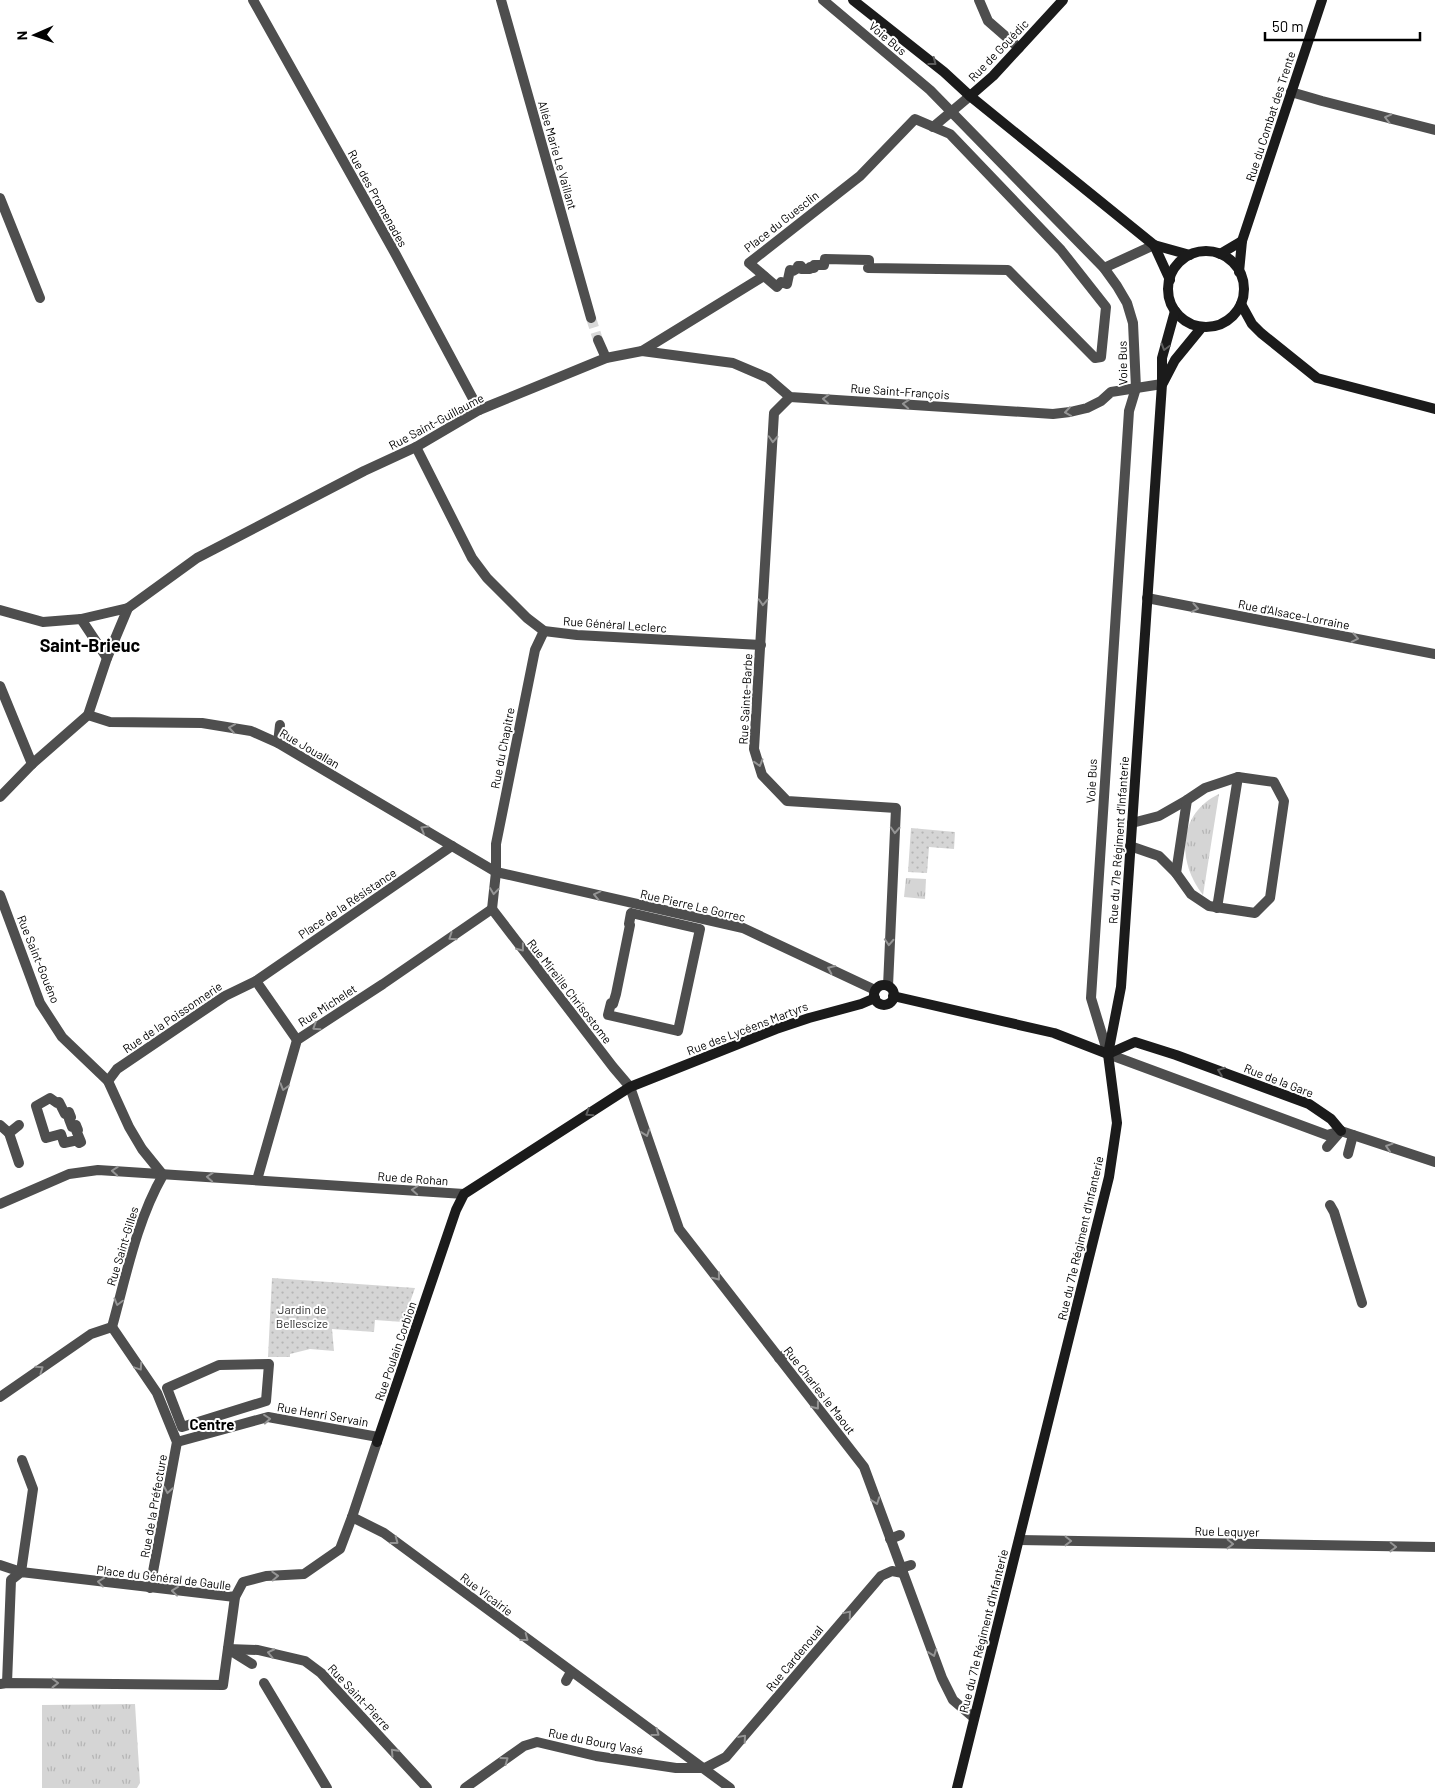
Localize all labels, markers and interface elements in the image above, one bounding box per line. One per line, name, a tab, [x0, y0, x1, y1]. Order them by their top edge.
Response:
north arrow	[10, 10, 60, 60]
scale bar	[1265, 10, 1420, 42]
street label: Rue de Gouédic	[965, 16, 1031, 84]
text: 50 m	[1272, 17, 1304, 35]
street label: Voie Bus	[866, 18, 910, 58]
text: N	[13, 31, 30, 40]
street label: Rue du Combat des Trente	[1242, 49, 1298, 183]
one-way arrow	[927, 57, 936, 65]
street label: Allée Marie Le Vaillant	[536, 99, 580, 211]
one-way arrow	[1383, 113, 1392, 124]
street label: Rue des Promenades	[345, 147, 411, 249]
street label: Place du Guesclin	[741, 188, 821, 254]
street label: Voie Bus	[1115, 340, 1129, 385]
one-way arrow	[1161, 342, 1171, 351]
street label: Rue Saint-François	[850, 381, 950, 401]
street label: Rue Saint-Guillaume	[386, 390, 486, 452]
one-way arrow	[822, 393, 830, 404]
one-way arrow	[901, 398, 909, 409]
one-way arrow	[1063, 406, 1071, 417]
one-way arrow	[767, 436, 778, 444]
street label: Rue d'Alsace-Lorraine	[1237, 596, 1351, 632]
one-way arrow	[758, 598, 769, 606]
one-way arrow	[1191, 602, 1200, 612]
street label: Rue Général Leclerc	[563, 613, 667, 635]
one-way arrow	[1350, 633, 1359, 643]
district label: Saint-Brieuc	[40, 634, 141, 656]
street label: Rue Sainte-Barbe	[736, 653, 754, 745]
street label: Rue du Chapitre	[487, 706, 517, 790]
one-way arrow	[228, 723, 236, 734]
street label: Rue Jouallan	[278, 725, 342, 771]
street label: Rue du 71e Régiment d'Infanterie	[1105, 756, 1131, 924]
street label: Voie Bus	[1083, 758, 1099, 804]
one-way arrow	[753, 759, 763, 767]
one-way arrow	[421, 826, 430, 836]
one-way arrow	[889, 826, 900, 834]
street label: Place de la Résistance	[295, 865, 399, 941]
street label: Rue Pierre Le Gorrec	[639, 886, 747, 924]
one-way arrow	[489, 887, 500, 895]
one-way arrow	[592, 890, 601, 901]
street label: Rue Saint-Gouéno	[15, 913, 63, 1005]
one-way arrow	[448, 931, 458, 940]
street label: Rue Mireille Chrisostome	[525, 936, 615, 1046]
one-way arrow	[884, 938, 895, 946]
one-way arrow	[516, 942, 524, 951]
one-way arrow	[827, 965, 836, 975]
street label: Rue de la Poissonnerie	[120, 979, 224, 1055]
street label: Rue Michelet	[295, 981, 359, 1029]
street label: Rue des Lycéens Martyrs	[685, 998, 810, 1058]
one-way arrow	[313, 1021, 322, 1030]
street label: Rue de la Gare	[1242, 1060, 1316, 1100]
one-way arrow	[1217, 1067, 1226, 1077]
one-way arrow	[279, 1082, 289, 1090]
one-way arrow	[586, 1107, 595, 1116]
one-way arrow	[640, 1128, 650, 1137]
one-way arrow	[1385, 1143, 1393, 1153]
street label: Rue du 71e Régiment d'Infanterie	[1054, 1155, 1106, 1321]
one-way arrow	[111, 1166, 119, 1177]
street label: Rue de Rohan	[377, 1169, 449, 1187]
one-way arrow	[206, 1172, 214, 1183]
one-way arrow	[411, 1185, 419, 1196]
street label: Rue Saint-Gilles	[103, 1204, 141, 1287]
one-way arrow	[711, 1271, 719, 1280]
one-way arrow	[113, 1298, 124, 1307]
street label: Rue Poulain Corbion	[371, 1300, 419, 1402]
park label: Jardin de Bellescize	[276, 1302, 328, 1330]
street label: Rue Charles le Maout	[781, 1343, 859, 1437]
one-way arrow	[133, 1361, 142, 1371]
one-way arrow	[34, 1366, 44, 1375]
street label: Rue Henri Servain	[276, 1399, 370, 1429]
one-way arrow	[810, 1400, 819, 1410]
one-way arrow	[263, 1414, 271, 1425]
district label: Centre	[190, 1415, 234, 1433]
street label: Rue de la Préfecture	[137, 1453, 169, 1559]
one-way arrow	[164, 1486, 174, 1495]
one-way arrow	[870, 1496, 880, 1505]
street label: Rue Lequyer	[1194, 1523, 1260, 1539]
one-way arrow	[389, 1535, 398, 1543]
one-way arrow	[1064, 1536, 1072, 1546]
one-way arrow	[1227, 1538, 1235, 1549]
one-way arrow	[1389, 1541, 1397, 1552]
street label: Rue du 71e Régiment d'Infanterie	[956, 1548, 1010, 1714]
street label: Place du Général de Gaulle	[96, 1562, 232, 1592]
one-way arrow	[271, 1570, 279, 1581]
street label: Rue Vicairie	[458, 1570, 516, 1618]
one-way arrow	[97, 1577, 105, 1588]
one-way arrow	[171, 1586, 179, 1597]
one-way arrow	[842, 1611, 851, 1620]
street label: Rue Cardenoual	[762, 1622, 826, 1694]
one-way arrow	[519, 1632, 528, 1640]
one-way arrow	[267, 1648, 276, 1659]
one-way arrow	[927, 1648, 937, 1657]
street label: Rue Saint-Pierre	[326, 1661, 394, 1733]
one-way arrow	[52, 1678, 60, 1688]
street label: Rue du Bourg Vasé	[547, 1725, 645, 1757]
one-way arrow	[650, 1727, 660, 1736]
one-way arrow	[737, 1735, 746, 1744]
one-way arrow	[391, 1749, 400, 1758]
one-way arrow	[499, 1757, 509, 1766]

